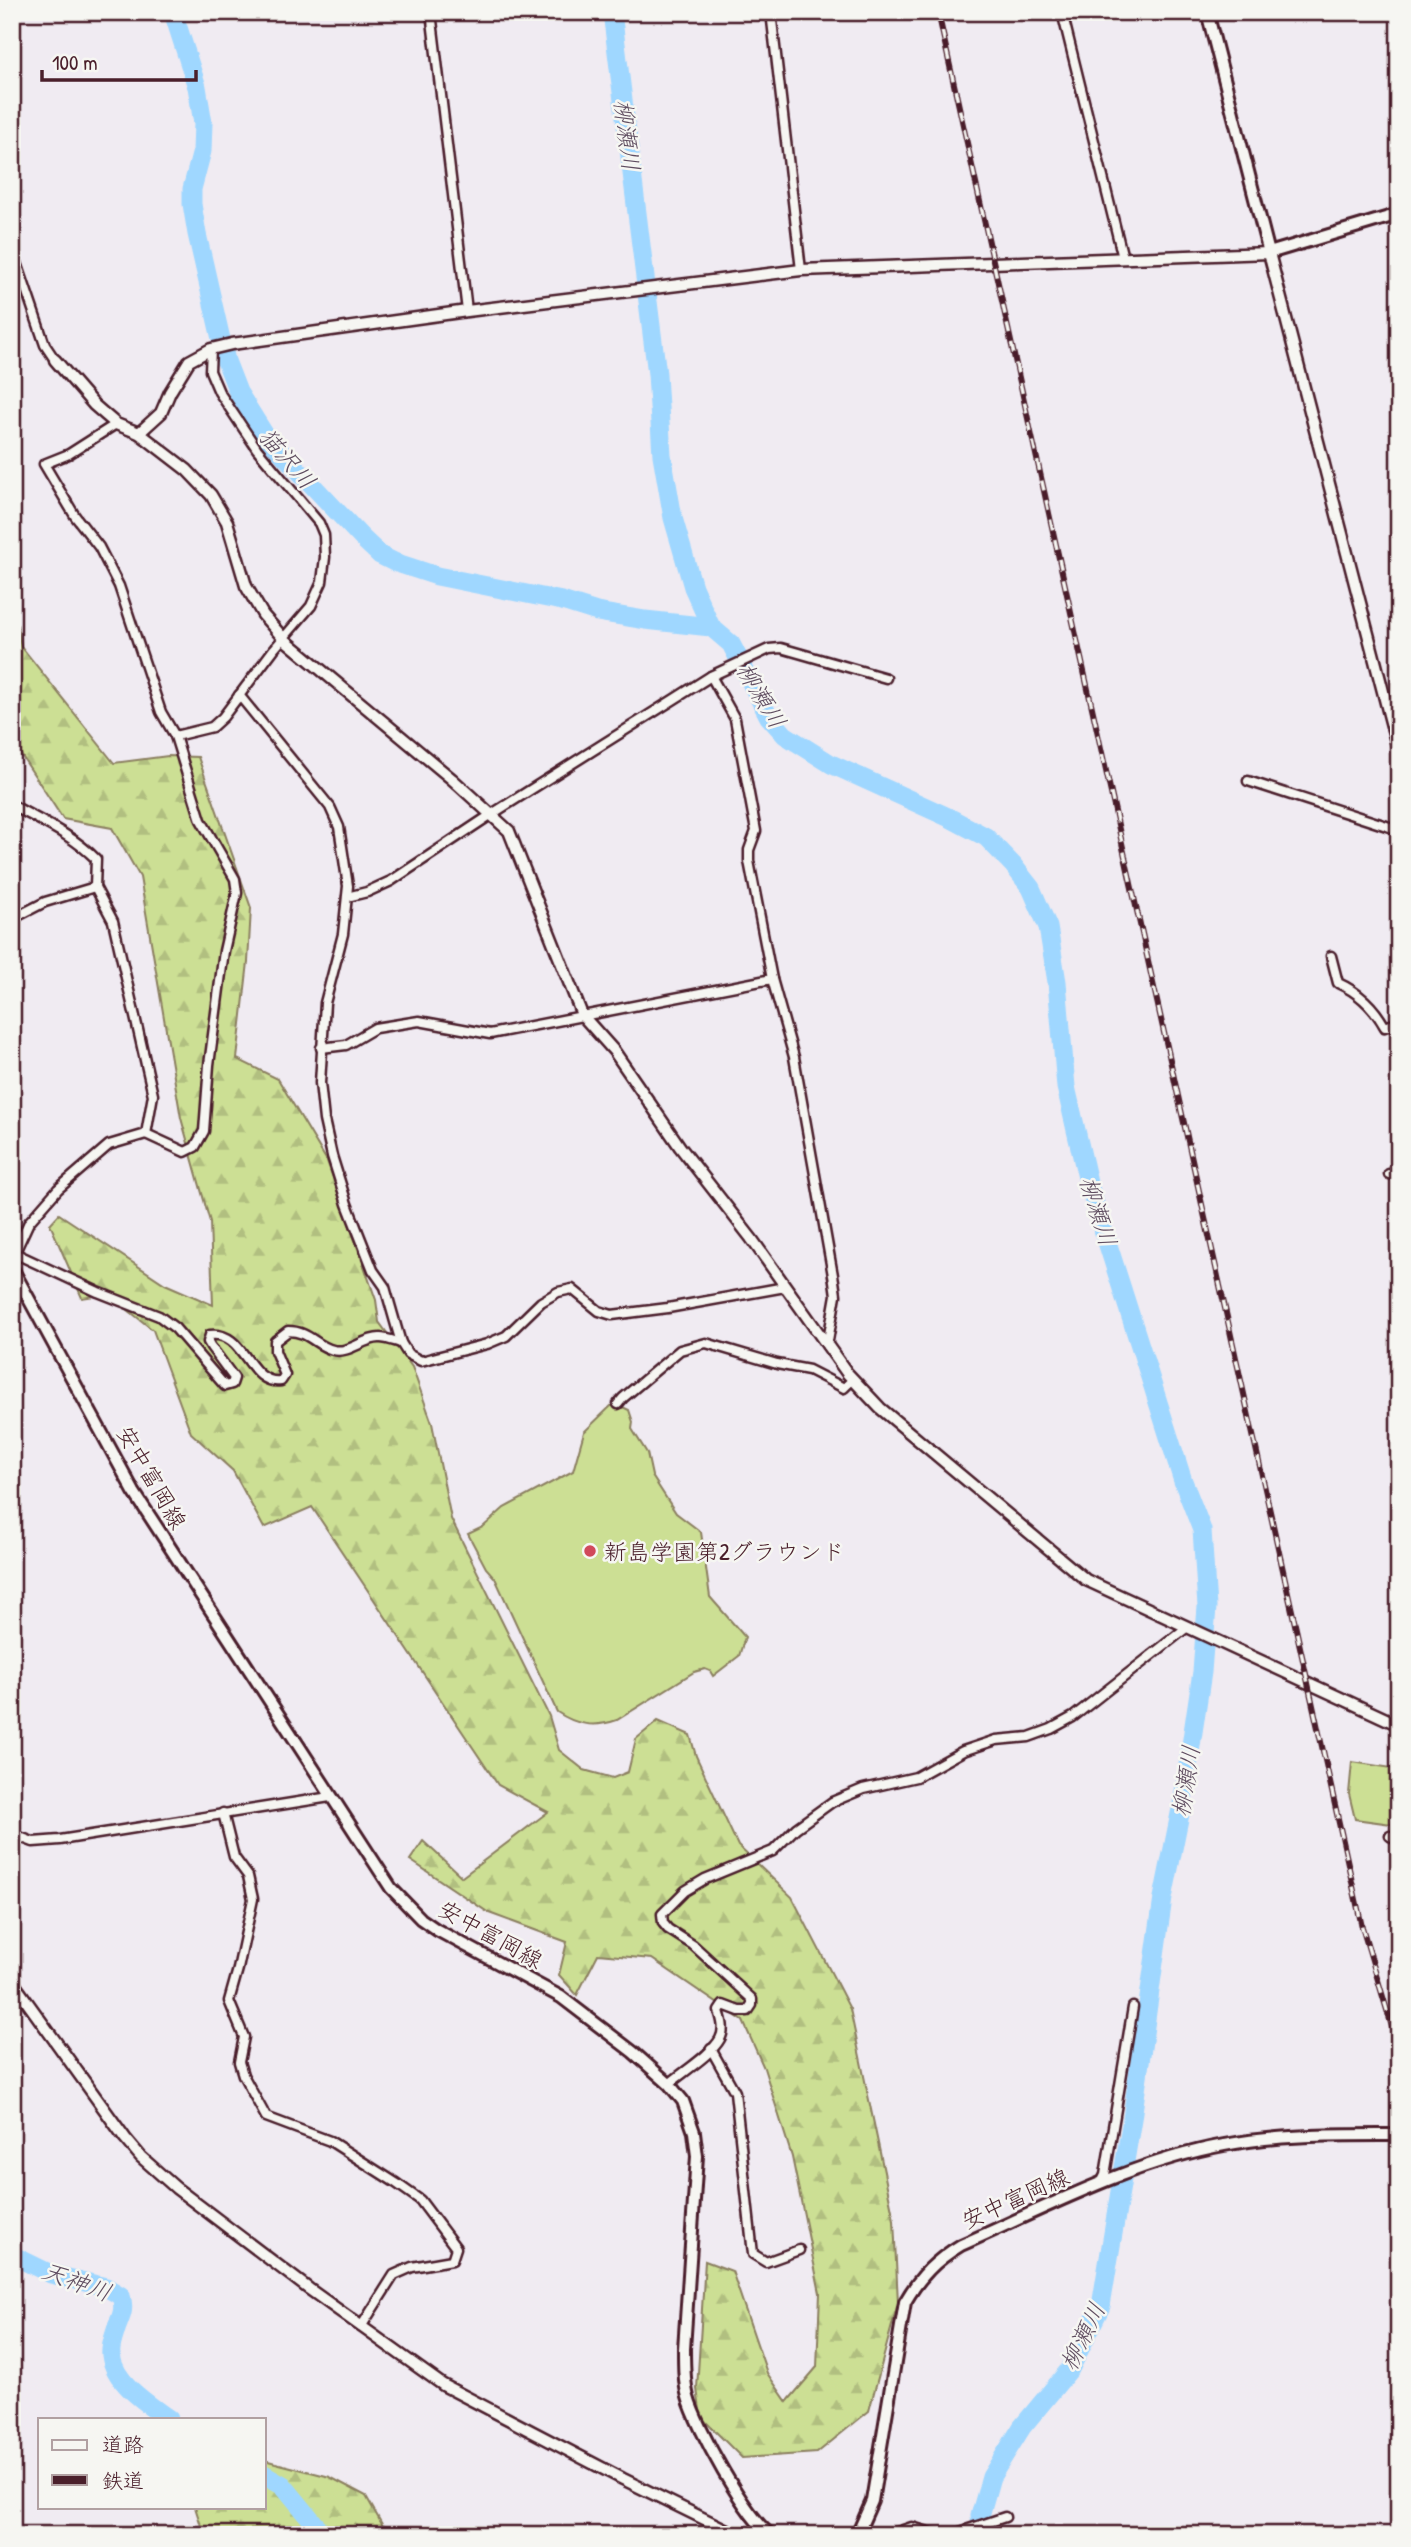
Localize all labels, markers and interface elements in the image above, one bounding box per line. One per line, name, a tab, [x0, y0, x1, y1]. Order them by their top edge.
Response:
scale bar	[42, 38, 196, 82]
text: 100 m	[52, 48, 98, 77]
water label: 柳瀬川	[608, 97, 648, 173]
water label: 猫沢川	[252, 420, 324, 496]
water label: 柳瀬川	[730, 656, 794, 734]
water label: 柳瀬川	[1073, 1172, 1125, 1250]
street label: 安中富岡線	[110, 1419, 194, 1535]
place label: 新島学園第2グラウンド	[604, 1536, 845, 1567]
marker: 新島学園第2グラウンド	[582, 1543, 598, 1559]
water label: 柳瀬川	[1164, 1743, 1206, 1819]
street label: 安中富岡線	[433, 1893, 549, 1975]
street label: 安中富岡線	[956, 2160, 1074, 2236]
water label: 天神川	[38, 2254, 116, 2308]
water label: 柳瀬川	[1052, 2297, 1112, 2375]
legend	[38, 2418, 266, 2508]
text: 道路	[102, 2430, 144, 2459]
text: 鉄道	[102, 2466, 144, 2495]

